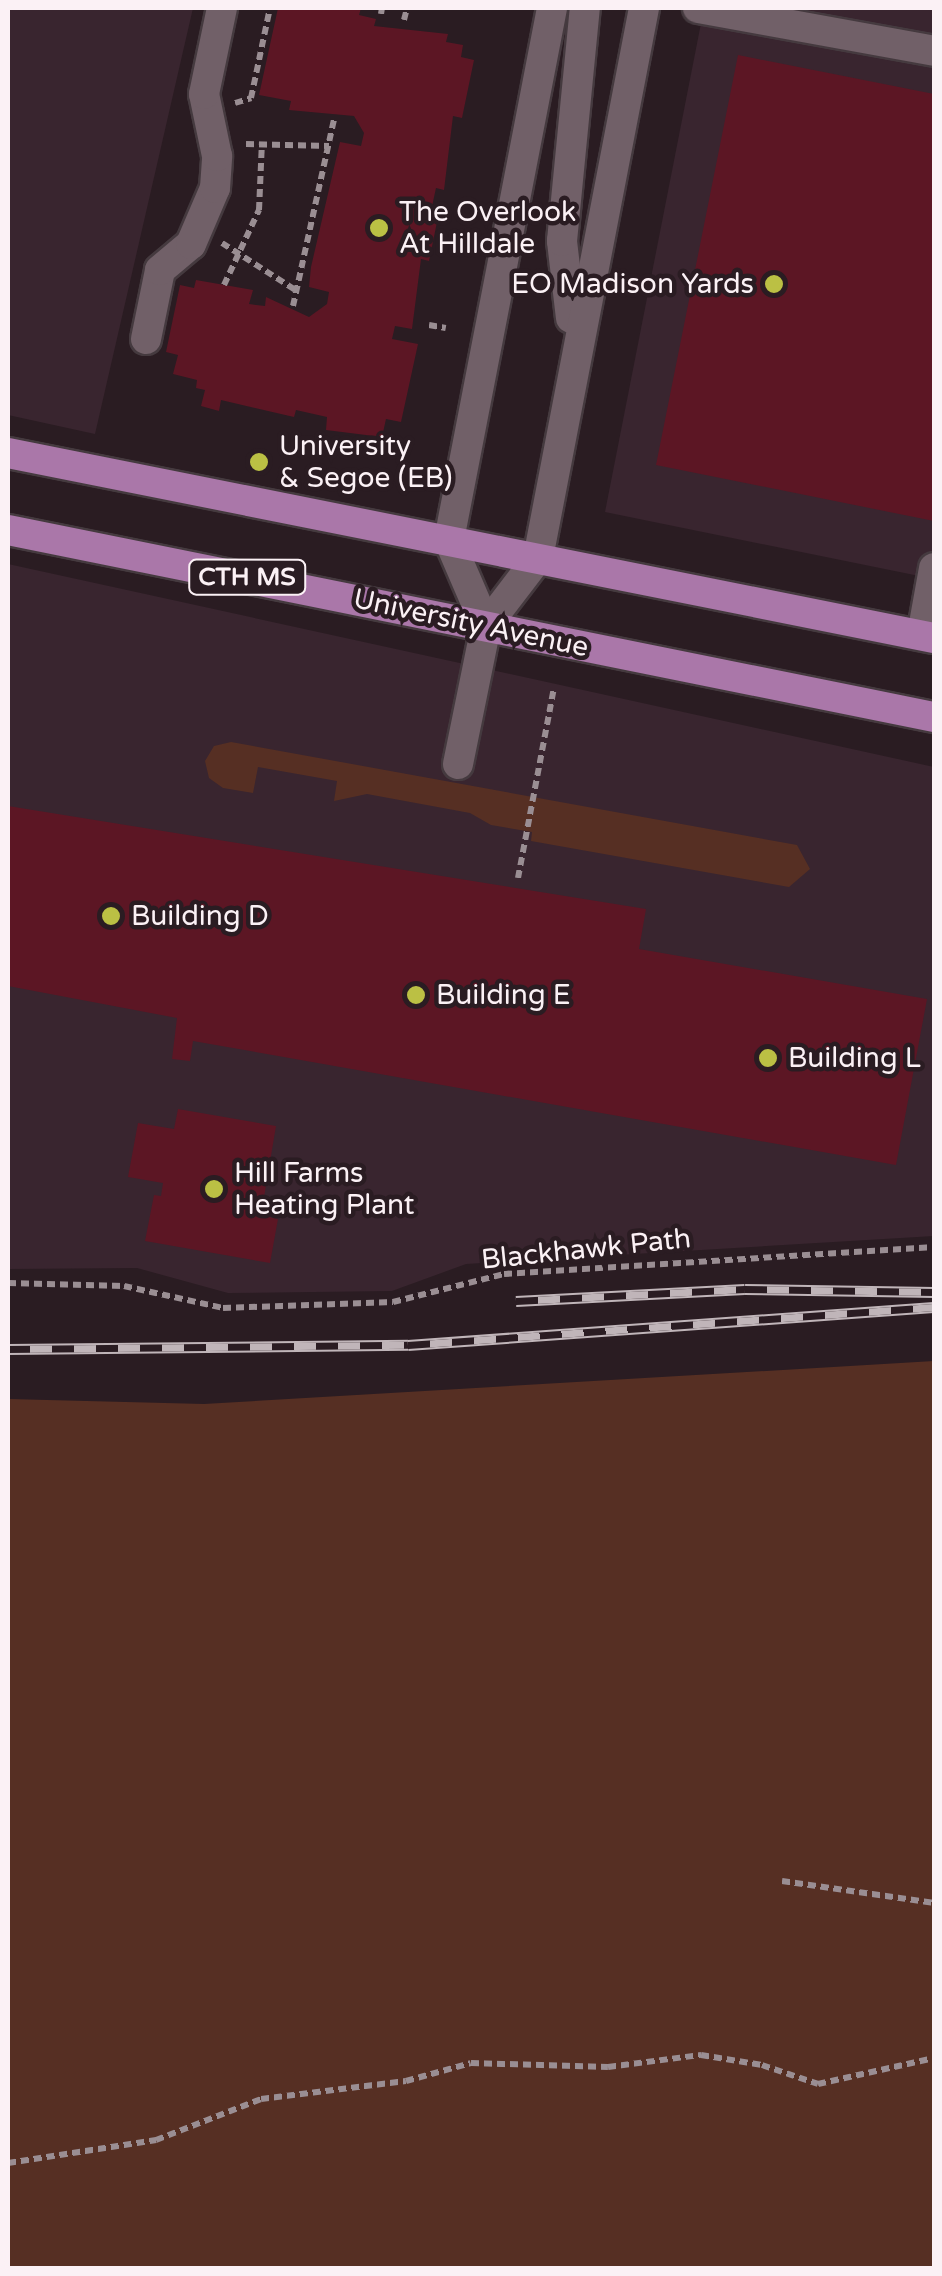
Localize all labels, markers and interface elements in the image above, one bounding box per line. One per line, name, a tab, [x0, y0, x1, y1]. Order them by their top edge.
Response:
place label: The Overlook At Hilldale	[399, 195, 576, 261]
marker: The Overlook At Hilldale	[368, 217, 390, 239]
place label: EO Madison Yards	[511, 267, 754, 301]
marker: EO Madison Yards	[763, 273, 785, 295]
place label: University & Segoe (EB)	[279, 429, 452, 495]
marker: University & Segoe (EB)	[248, 451, 270, 473]
road number: CTH MS	[187, 557, 307, 597]
street label: University Avenue	[350, 582, 592, 664]
place label: Building D	[131, 899, 269, 933]
marker: Building D	[100, 905, 122, 927]
place label: Building E	[436, 978, 571, 1012]
marker: Building E	[405, 984, 427, 1006]
place label: Building L	[788, 1041, 921, 1075]
marker: Building L	[757, 1047, 779, 1069]
place label: Hill Farms Heating Plant	[234, 1156, 414, 1222]
marker: Hill Farms Heating Plant	[203, 1178, 225, 1200]
street label: Blackhawk Path	[480, 1221, 692, 1277]

